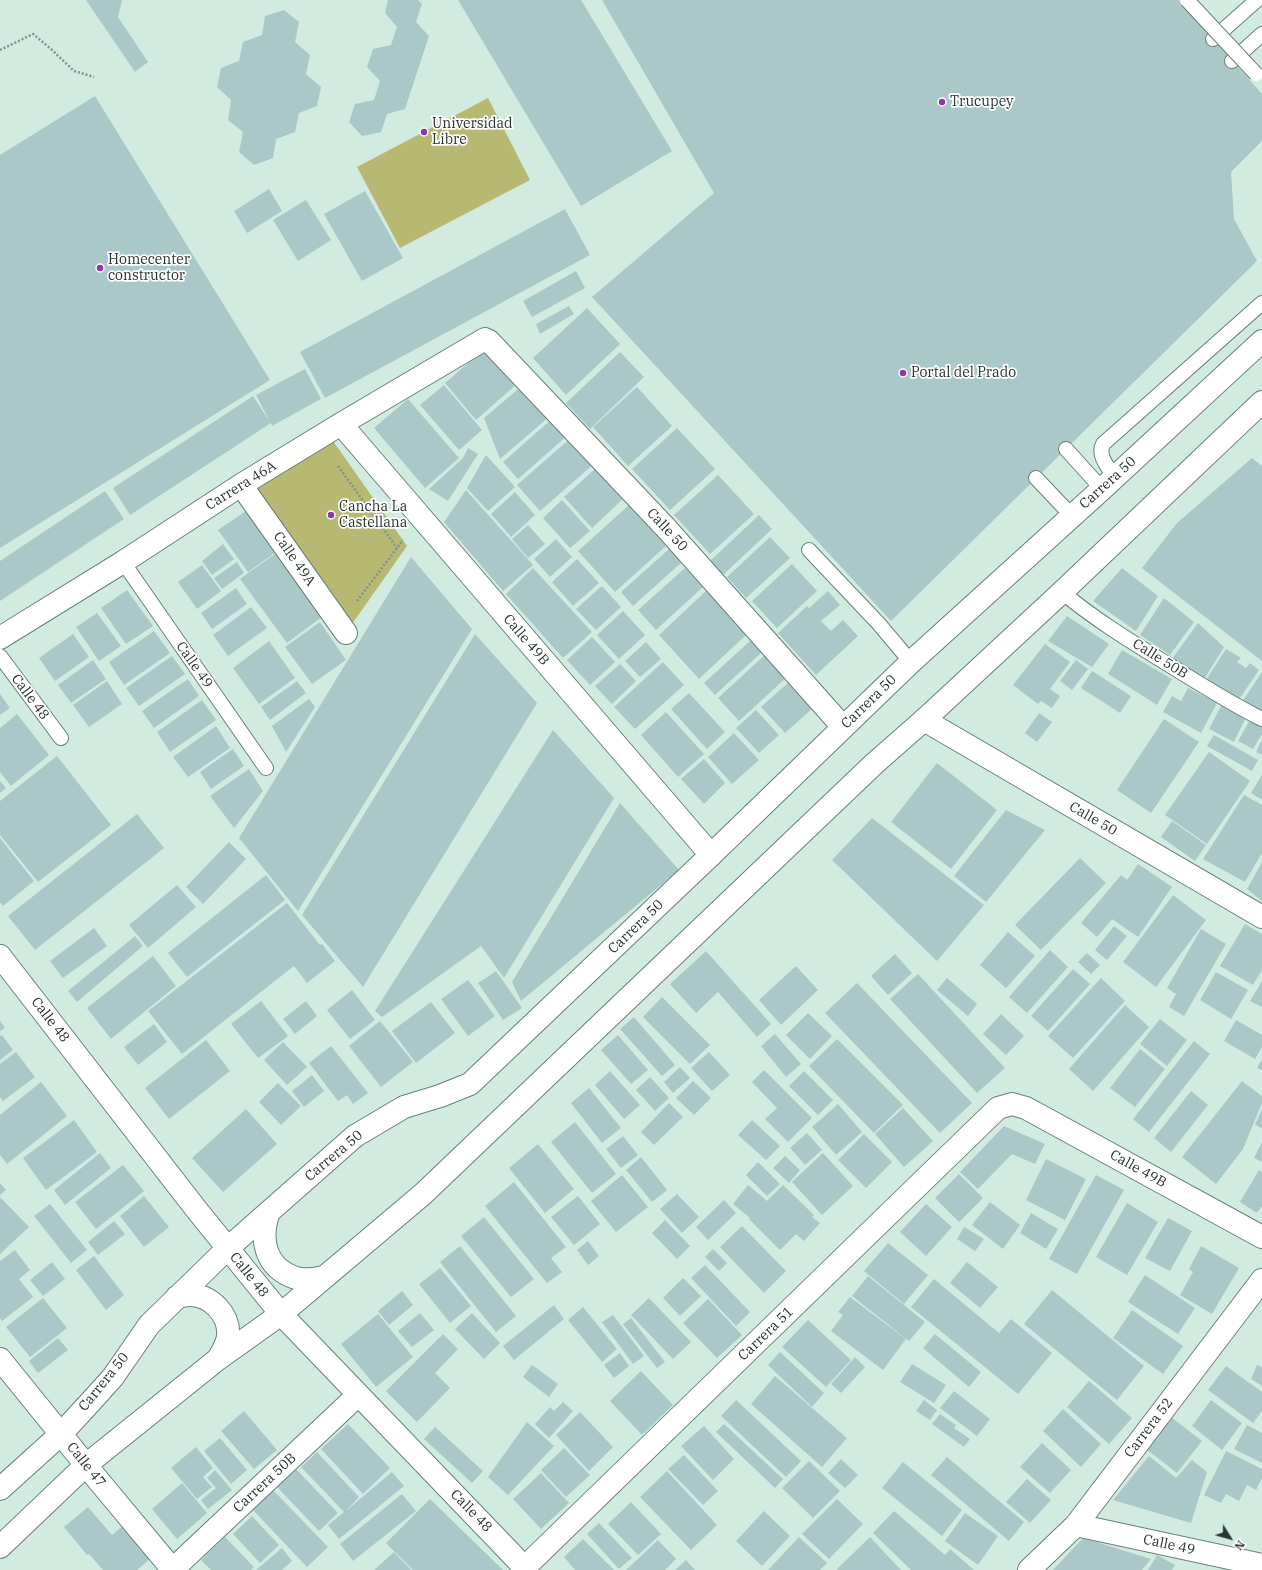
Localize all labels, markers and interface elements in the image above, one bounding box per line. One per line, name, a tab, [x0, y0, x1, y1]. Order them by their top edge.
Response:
place label: Trucupey	[950, 94, 1014, 110]
marker: Trucupey	[937, 97, 947, 107]
place label: Universidad Libre	[432, 116, 513, 148]
marker: Universidad Libre	[419, 127, 429, 137]
place label: Homecenter constructor	[108, 252, 190, 284]
marker: Homecenter constructor	[95, 263, 105, 273]
place label: Portal del Prado	[911, 365, 1016, 381]
marker: Portal del Prado	[898, 368, 908, 378]
street label: Carrera 50	[1076, 453, 1140, 513]
street label: Carrera 46A	[203, 458, 279, 514]
place label: Cancha La Castellana	[339, 499, 407, 532]
street label: Calle 50	[643, 505, 691, 555]
marker: Cancha La Castellana	[326, 510, 336, 520]
street label: Calle 49A	[269, 529, 319, 589]
street label: Calle 49B	[499, 611, 553, 669]
street label: Calle 50B	[1129, 635, 1191, 683]
street label: Calle 49	[172, 639, 216, 691]
street label: Calle 48	[7, 671, 53, 723]
street label: Carrera 50	[838, 672, 900, 732]
street label: Calle 50	[1066, 799, 1120, 839]
street label: Carrera 50	[605, 897, 667, 957]
street label: Calle 48	[27, 994, 73, 1046]
street label: Carrera 50	[302, 1127, 366, 1185]
street label: Calle 49B	[1107, 1147, 1169, 1191]
street label: Calle 48	[226, 1249, 272, 1301]
street label: Carrera 51	[735, 1304, 797, 1364]
street label: Carrera 50	[75, 1349, 133, 1415]
street label: Carrera 52	[1121, 1395, 1177, 1461]
street label: Calle 47	[63, 1439, 109, 1491]
street label: Carrera 50B	[230, 1450, 300, 1516]
street label: Calle 48	[447, 1486, 495, 1536]
north arrow	[1210, 1518, 1250, 1558]
street label: Calle 49	[1142, 1531, 1196, 1559]
text: N	[1231, 1538, 1248, 1553]

